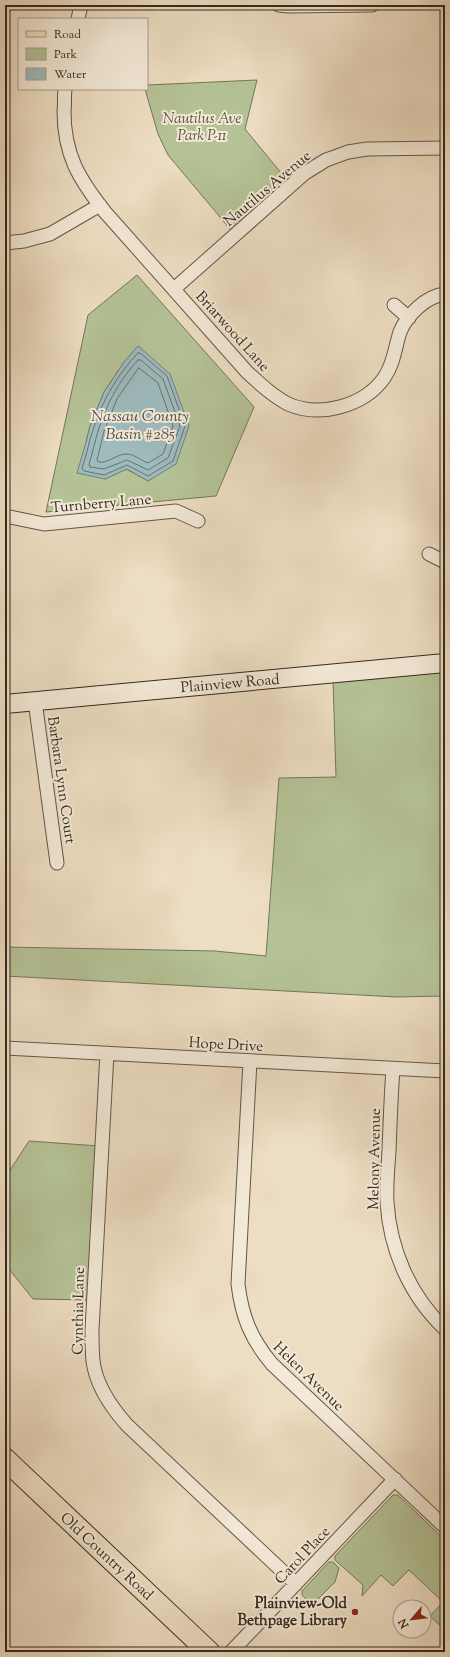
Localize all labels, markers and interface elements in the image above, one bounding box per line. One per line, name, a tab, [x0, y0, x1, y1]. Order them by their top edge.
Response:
legend	[18, 18, 148, 90]
text: Road	[54, 26, 81, 44]
text: Park	[54, 46, 77, 64]
text: Water	[54, 66, 87, 84]
park label: Nautilus Ave Park P-11	[163, 109, 241, 147]
street label: Nautilus Avenue	[220, 146, 316, 232]
street label: Briarwood Lane	[190, 287, 274, 377]
water label: Nassau County Basin #285	[91, 406, 189, 447]
street label: Turnberry Lane	[50, 490, 152, 519]
street label: Plainview Road	[180, 670, 281, 699]
street label: Barbara Lynn Court	[41, 715, 80, 845]
street label: Hope Drive	[188, 1033, 264, 1058]
street label: Melony Avenue	[364, 1108, 387, 1210]
street label: Cynthia Lane	[68, 1267, 91, 1355]
street label: Helen Avenue	[268, 1338, 348, 1417]
street label: Old Country Road	[55, 1508, 158, 1606]
street label: Carol Place	[271, 1522, 336, 1590]
place label: Plainview-Old Bethpage Library	[238, 1594, 348, 1632]
north arrow	[392, 1599, 432, 1639]
marker: Plainview-Old Bethpage Library	[350, 1607, 360, 1617]
text: N	[395, 1615, 414, 1632]

